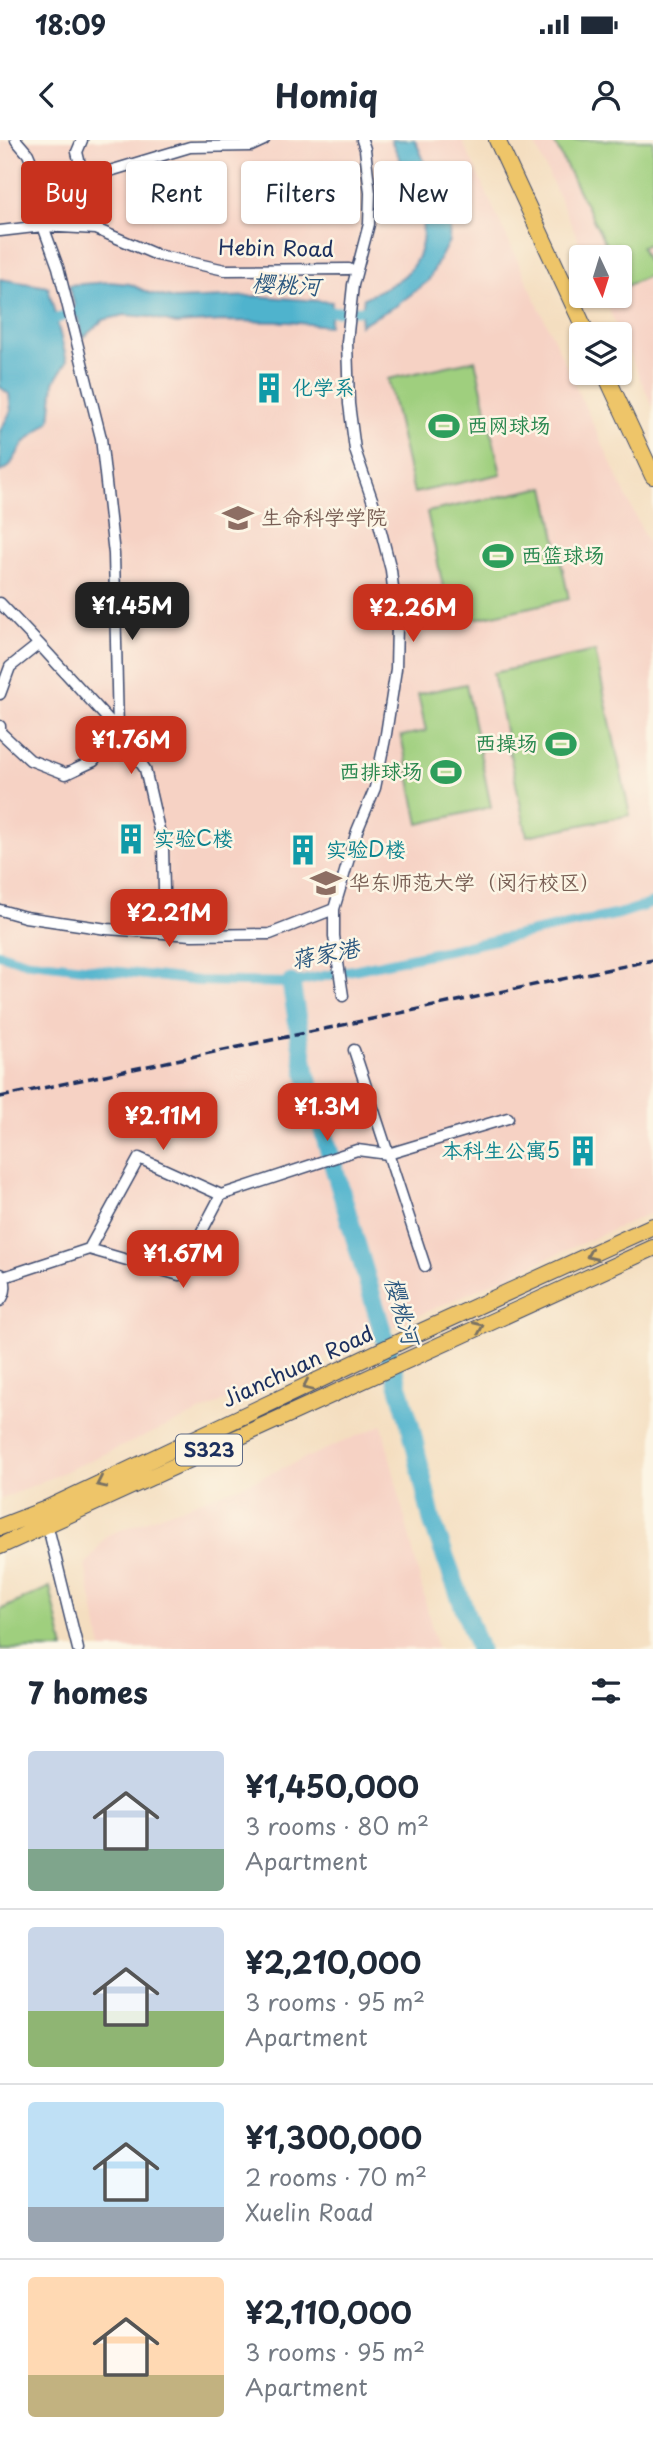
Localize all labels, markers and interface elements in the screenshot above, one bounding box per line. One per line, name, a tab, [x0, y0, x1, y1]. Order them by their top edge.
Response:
text: 18:09	[35, 5, 106, 44]
text: Homiq	[275, 71, 378, 119]
icon: back	[28, 76, 66, 114]
icon: person	[587, 76, 625, 114]
chip: Buy	[21, 161, 112, 224]
chip: Rent	[126, 161, 227, 224]
chip: Filters	[241, 161, 360, 224]
chip: New	[374, 161, 472, 224]
street label: Hebin Road	[218, 230, 334, 264]
north arrow	[569, 245, 632, 308]
map controls	[569, 245, 632, 385]
water label: 樱桃河	[251, 264, 325, 303]
button: layers	[569, 322, 632, 385]
place label: 化学系	[292, 370, 355, 402]
building icon: 化学系	[252, 371, 286, 405]
place label: 西网球场	[467, 408, 551, 440]
sports icon: 西网球场	[427, 409, 461, 443]
place label: 生命科学学院	[261, 500, 387, 532]
school or university icon: 生命科学学院	[221, 501, 255, 535]
place label: 西篮球场	[521, 538, 605, 570]
sports icon: 西篮球场	[481, 539, 515, 573]
pin: ¥1.45M	[75, 582, 189, 642]
pin: ¥2.26M	[356, 584, 470, 644]
text: ¥1.45M	[91, 587, 173, 622]
text: ¥2.26M	[369, 589, 457, 624]
pin: ¥1.76M	[74, 716, 188, 776]
text: ¥1.76M	[91, 721, 171, 756]
place label: 西操场	[475, 726, 538, 758]
sports icon: 西操场	[544, 727, 578, 761]
place label: 西排球场	[339, 754, 423, 786]
sports icon: 西排球场	[429, 755, 463, 789]
place label: 实验C楼	[154, 821, 233, 853]
building icon: 实验C楼	[114, 822, 148, 856]
place label: 实验D楼	[326, 832, 406, 864]
building icon: 实验D楼	[286, 833, 320, 867]
place label: 华东师范大学（闵行校区）	[349, 865, 601, 897]
school or university icon: 华东师范大学（闵行校区）	[309, 866, 343, 900]
pin: ¥2.21M	[112, 890, 226, 949]
text: ¥2.21M	[126, 894, 212, 929]
water label: 蒋家港	[288, 928, 364, 976]
pin: ¥1.3M	[278, 1084, 376, 1143]
text: ¥1.3M	[294, 1088, 360, 1123]
pin: ¥2.11M	[106, 1093, 220, 1152]
text: ¥2.11M	[124, 1097, 202, 1132]
place label: 本科生公寓5	[441, 1133, 560, 1165]
building icon: 本科生公寓5	[566, 1134, 600, 1168]
pin: ¥1.67M	[126, 1230, 240, 1290]
text: ¥1.67M	[143, 1235, 223, 1270]
one-way arrow	[586, 1247, 598, 1261]
water label: 樱桃河	[377, 1273, 431, 1352]
street label: Jianchuan Road	[216, 1316, 378, 1414]
one-way arrow	[472, 1321, 484, 1335]
one-way arrow	[302, 1378, 314, 1392]
road number: S323	[176, 1434, 242, 1466]
one-way arrow	[96, 1475, 108, 1489]
text: 7 homes	[28, 1669, 148, 1714]
icon: filters	[587, 1672, 625, 1710]
text: ¥1,450,000	[245, 1763, 419, 1808]
icon: home	[84, 1779, 168, 1863]
text: 3 rooms · 80 m²	[245, 1808, 429, 1843]
text: Apartment	[245, 1843, 368, 1878]
text: ¥2,210,000	[245, 1939, 421, 1984]
icon: home	[84, 1955, 168, 2039]
text: 3 rooms · 95 m²	[245, 1984, 425, 2019]
text: Apartment	[245, 2019, 368, 2054]
text: ¥1,300,000	[245, 2114, 422, 2159]
icon: home	[84, 2130, 168, 2214]
text: 2 rooms · 70 m²	[245, 2159, 427, 2194]
text: Xuelin Road	[245, 2194, 374, 2229]
text: ¥2,110,000	[245, 2289, 412, 2334]
icon: home	[84, 2305, 168, 2389]
text: 3 rooms · 95 m²	[245, 2334, 425, 2369]
text: Apartment	[245, 2369, 368, 2404]

